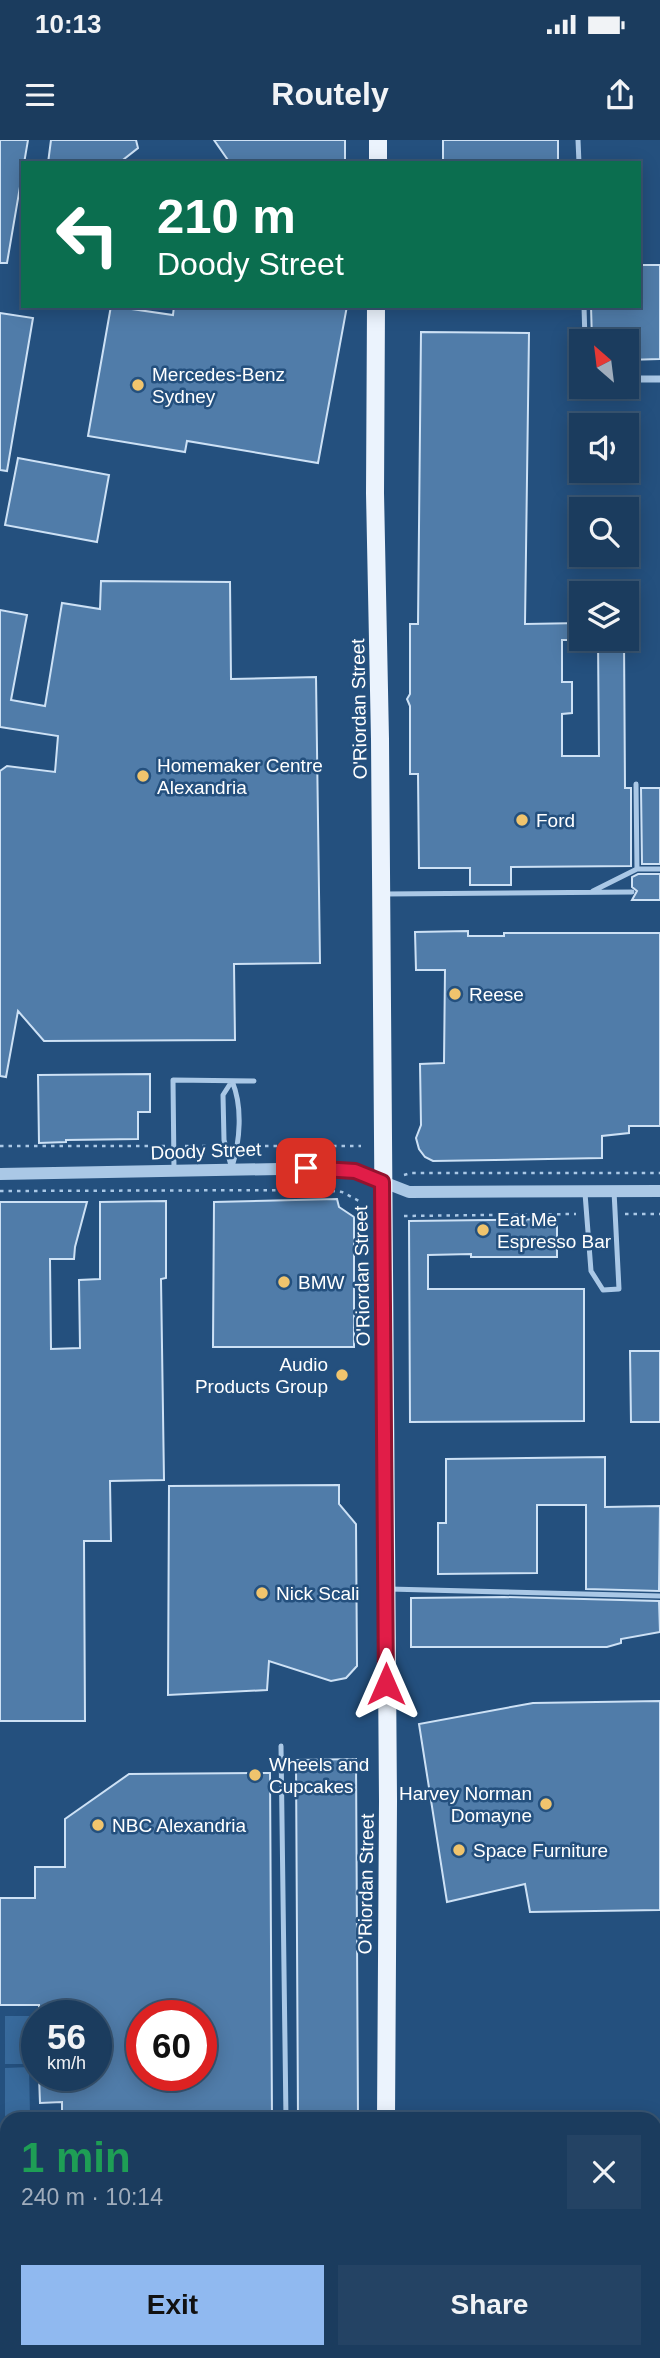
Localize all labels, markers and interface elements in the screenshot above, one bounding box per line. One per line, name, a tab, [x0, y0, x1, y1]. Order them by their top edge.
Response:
text: 10:13	[35, 9, 102, 39]
icon: menu	[21, 76, 59, 114]
text: Routely	[271, 76, 389, 112]
icon: share	[601, 76, 639, 114]
icon: left	[42, 189, 133, 280]
text: 210 m	[157, 189, 296, 243]
text: Doody Street	[157, 246, 344, 282]
north arrow	[569, 329, 639, 399]
map controls	[569, 329, 639, 651]
place label: Mercedes-Benz Sydney	[152, 364, 285, 407]
marker: Mercedes-Benz Sydney	[130, 377, 146, 393]
button: sound	[569, 413, 639, 483]
button: search	[569, 497, 639, 567]
button: layers	[569, 581, 639, 651]
street label: O'Riordan Street	[347, 638, 371, 780]
place label: Homemaker Centre Alexandria	[157, 755, 323, 798]
marker: Homemaker Centre Alexandria	[135, 768, 151, 784]
place label: Ford	[536, 810, 575, 831]
marker: Ford	[514, 812, 530, 828]
place label: Reese	[469, 984, 524, 1005]
marker: Reese	[447, 986, 463, 1002]
pin	[276, 1138, 336, 1198]
street label: Doody Street	[150, 1139, 262, 1163]
icon: arrive	[287, 1149, 325, 1187]
street label: O'Riordan Street	[350, 1205, 374, 1347]
place label: Eat Me Espresso Bar	[497, 1209, 612, 1252]
marker: Eat Me Espresso Bar	[475, 1222, 491, 1238]
place label: BMW	[298, 1272, 345, 1293]
marker: BMW	[276, 1274, 292, 1290]
place label: Audio Products Group	[195, 1354, 328, 1397]
marker: Audio Products Group	[334, 1367, 350, 1383]
place label: Nick Scali	[276, 1583, 359, 1604]
marker: Nick Scali	[254, 1585, 270, 1601]
position arrow	[349, 1647, 423, 1721]
place label: Wheels and Cupcakes	[269, 1754, 369, 1797]
marker: Wheels and Cupcakes	[247, 1767, 263, 1783]
place label: Harvey Norman Domayne	[399, 1783, 532, 1826]
marker: Harvey Norman Domayne	[538, 1796, 554, 1812]
street label: O'Riordan Street	[354, 1813, 378, 1955]
place label: NBC Alexandria	[112, 1815, 247, 1836]
marker: NBC Alexandria	[90, 1817, 106, 1833]
place label: Space Furniture	[473, 1840, 608, 1861]
marker: Space Furniture	[451, 1842, 467, 1858]
speed limit sign: 60	[126, 2000, 217, 2091]
text: 56	[47, 2017, 86, 2056]
text: km/h	[47, 2053, 86, 2073]
text: 1 min	[21, 2134, 131, 2181]
button: close	[567, 2135, 641, 2209]
text: 240 m · 10:14	[21, 2184, 163, 2210]
button: Exit	[21, 2265, 324, 2345]
button: Share	[338, 2265, 641, 2345]

